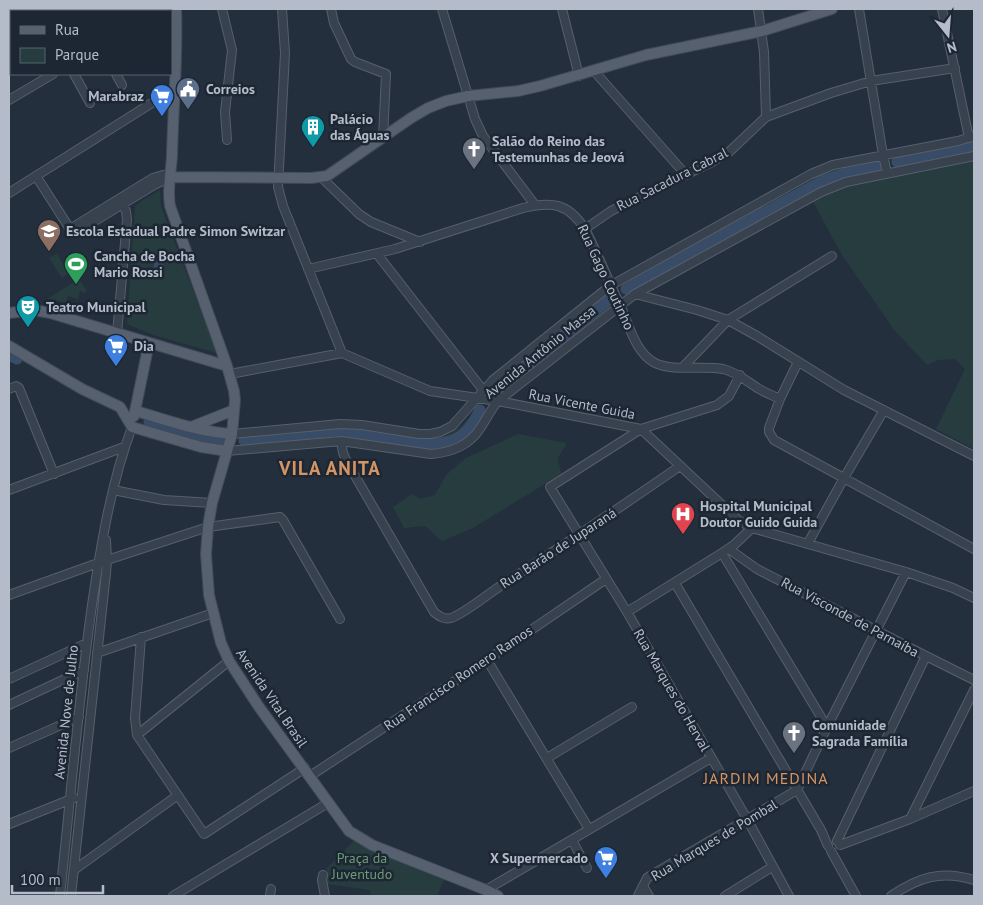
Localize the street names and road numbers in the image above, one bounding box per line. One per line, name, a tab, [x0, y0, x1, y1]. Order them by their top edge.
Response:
street label: Rua Sacadura Cabral	[613, 143, 731, 215]
street label: Rua Gago Coutinho	[574, 221, 638, 333]
street label: Avenida Antônio Massa	[481, 302, 599, 402]
street label: Rua Vicente Guida	[527, 385, 637, 423]
street label: Rua Barão de Juparaná	[496, 504, 620, 592]
street label: Rua Visconde de Parnaíba	[778, 573, 922, 661]
street label: Rua Francisco Romero Ramos	[380, 621, 536, 735]
street label: Rua Marques do Herval	[629, 625, 715, 755]
street label: Avenida Nove de Julho	[50, 644, 82, 780]
street label: Avenida Vital Brasil	[232, 645, 312, 751]
street label: Rua Marques de Pombal	[648, 795, 780, 885]

